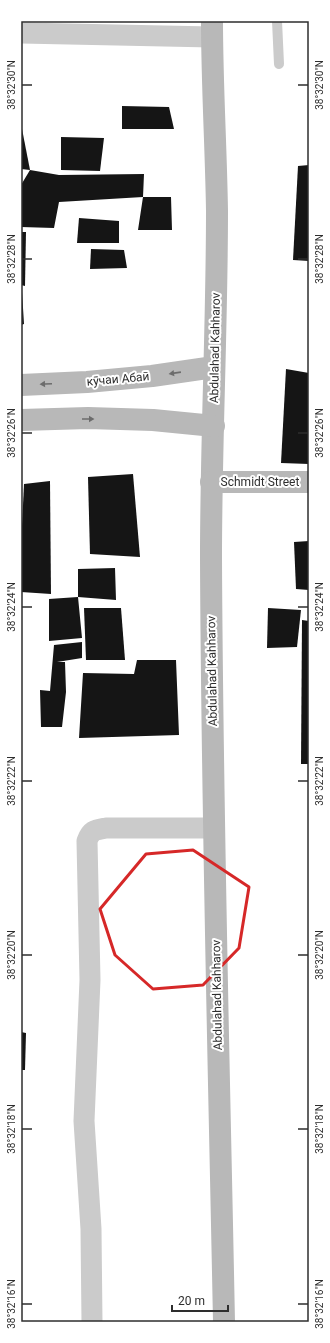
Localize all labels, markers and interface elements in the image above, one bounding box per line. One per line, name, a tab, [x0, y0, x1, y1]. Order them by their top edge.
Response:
text: 38°32'30"N	[6, 60, 17, 110]
text: 38°32'30"N	[314, 60, 325, 110]
text: 38°32'28"N	[6, 234, 17, 284]
text: 38°32'28"N	[314, 234, 325, 284]
street label: Abdulahad Kahharov	[207, 292, 223, 403]
street label: кӯчаи Абаӣ	[86, 369, 150, 389]
one-way arrow	[169, 370, 181, 376]
one-way arrow	[40, 380, 52, 387]
text: 38°32'26"N	[6, 408, 17, 458]
text: 38°32'26"N	[314, 408, 325, 458]
one-way arrow	[82, 416, 95, 422]
street label: Schmidt Street	[221, 475, 299, 489]
text: 38°32'24"N	[6, 582, 17, 632]
text: 38°32'24"N	[314, 582, 325, 632]
street label: Abdulahad Kahharov	[204, 615, 220, 726]
text: 38°32'22"N	[6, 756, 17, 806]
text: 38°32'22"N	[314, 756, 325, 806]
text: 38°32'20"N	[6, 930, 17, 980]
text: 38°32'20"N	[314, 930, 325, 980]
street label: Abdulahad Kahharov	[209, 939, 225, 1050]
text: 38°32'18"N	[6, 1104, 17, 1154]
text: 38°32'18"N	[314, 1104, 325, 1154]
text: 38°32'16"N	[6, 1279, 17, 1329]
text: 38°32'16"N	[314, 1279, 325, 1329]
scale bar	[172, 1287, 228, 1313]
text: 20 m	[178, 1294, 205, 1308]

